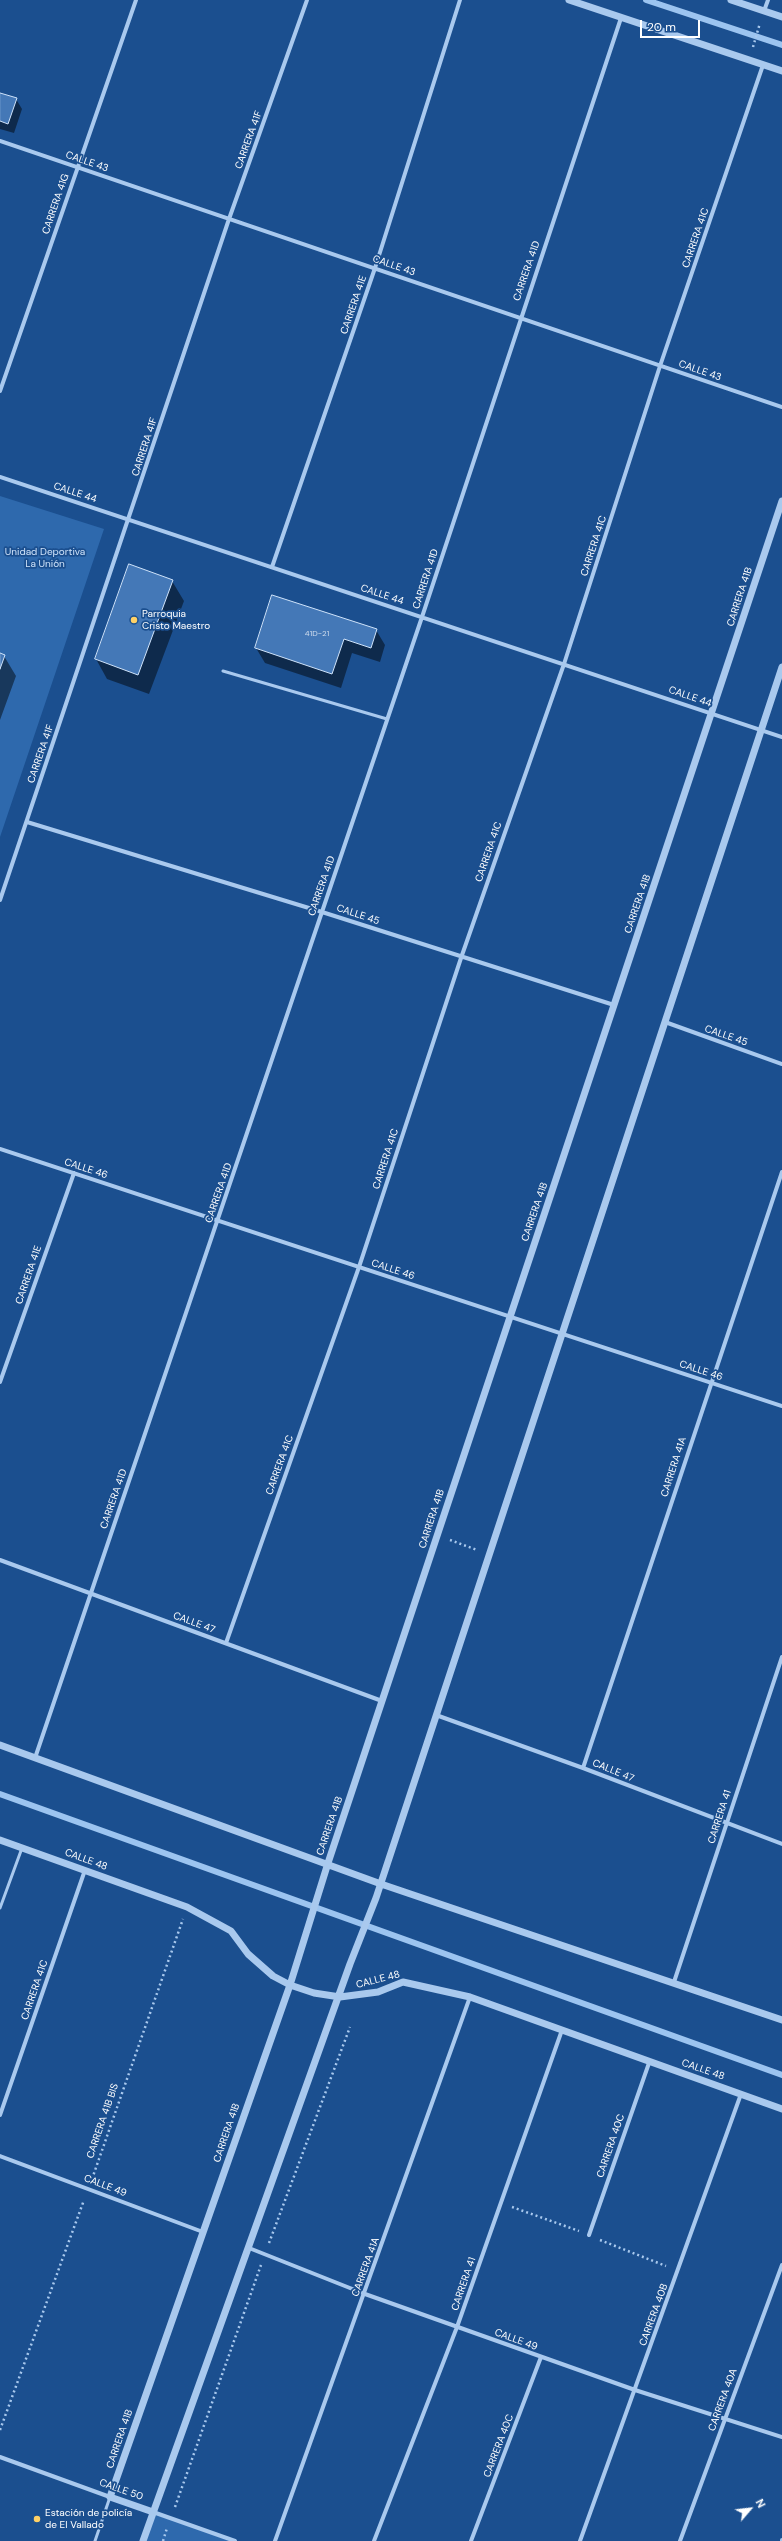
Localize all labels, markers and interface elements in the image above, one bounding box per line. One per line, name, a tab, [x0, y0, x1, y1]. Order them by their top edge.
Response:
scale bar	[642, 12, 702, 38]
text: 20 m	[647, 19, 676, 35]
street label: CARRERA 41F	[233, 109, 265, 171]
street label: CALLE 43	[64, 149, 110, 175]
street label: CARRERA 41G	[40, 172, 72, 236]
street label: CARRERA 41C	[680, 206, 712, 270]
street label: CARRERA 41D	[511, 240, 543, 302]
street label: CALLE 43	[371, 253, 417, 279]
street label: CARRERA 41E	[338, 274, 370, 336]
street label: CALLE 43	[677, 358, 723, 384]
street label: CARRERA 41F	[130, 416, 160, 478]
street label: CALLE 44	[52, 480, 98, 506]
street label: CARRERA 41C	[579, 514, 609, 578]
park label: Unidad Deportiva La Unión	[5, 546, 85, 570]
street label: CARRERA 41D	[411, 547, 441, 611]
street label: CARRERA 41B	[725, 566, 755, 628]
street label: CALLE 44	[359, 582, 405, 608]
place label: Parroquia Cristo Maestro	[142, 608, 210, 632]
marker: Parroquia Cristo Maestro	[129, 615, 139, 625]
house number: 41D-21	[305, 629, 329, 639]
street label: CALLE 44	[667, 684, 713, 710]
street label: CARRERA 41F	[25, 723, 57, 785]
street label: CARRERA 41C	[473, 820, 505, 884]
street label: CARRERA 41D	[306, 855, 338, 917]
street label: CARRERA 41B	[622, 873, 654, 935]
street label: CALLE 45	[335, 902, 381, 928]
street label: CALLE 45	[703, 1023, 749, 1049]
street label: CARRERA 41C	[371, 1127, 401, 1191]
street label: CALLE 46	[63, 1156, 109, 1182]
street label: CARRERA 41D	[203, 1162, 235, 1224]
street label: CARRERA 41B	[519, 1181, 551, 1243]
street label: CARRERA 41E	[13, 1244, 45, 1306]
street label: CALLE 46	[370, 1257, 416, 1283]
street label: CALLE 46	[678, 1358, 724, 1384]
street label: CARRERA 41C	[264, 1433, 296, 1497]
street label: CARRERA 41A	[659, 1436, 689, 1498]
street label: CARRERA 41D	[98, 1468, 130, 1530]
street label: CARRERA 41B	[417, 1488, 447, 1550]
street label: CALLE 47	[171, 1610, 217, 1636]
street label: CALLE 47	[590, 1757, 636, 1785]
street label: CARRERA 41	[706, 1789, 734, 1845]
street label: CARRERA 41B	[314, 1795, 346, 1857]
street label: CALLE 48	[63, 1847, 109, 1873]
street label: CARRERA 41C	[19, 1958, 51, 2022]
street label: CALLE 48	[355, 1969, 401, 1991]
street label: CALLE 48	[680, 2057, 726, 2083]
street label: CARRERA 41B BIS	[85, 2082, 121, 2160]
street label: CARRERA 41B	[211, 2102, 243, 2164]
street label: CARRERA 40C	[595, 2113, 627, 2179]
street label: CALLE 49	[82, 2172, 128, 2200]
street label: CARRERA 41A	[350, 2236, 382, 2298]
street label: CARRERA 41	[449, 2256, 479, 2312]
street label: CARRERA 40B	[637, 2282, 671, 2348]
street label: CALLE 49	[493, 2327, 539, 2353]
street label: CARRERA 40A	[706, 2367, 740, 2433]
street label: CARRERA 41B	[104, 2408, 136, 2470]
street label: CARRERA 40C	[481, 2413, 517, 2479]
street label: CALLE 50	[98, 2477, 144, 2503]
north arrow	[730, 2489, 770, 2529]
text: N	[753, 2497, 769, 2510]
place label: Estación de policía de El Vallado	[45, 2507, 132, 2530]
marker: Estación de policía de El Vallado	[32, 2514, 42, 2524]

